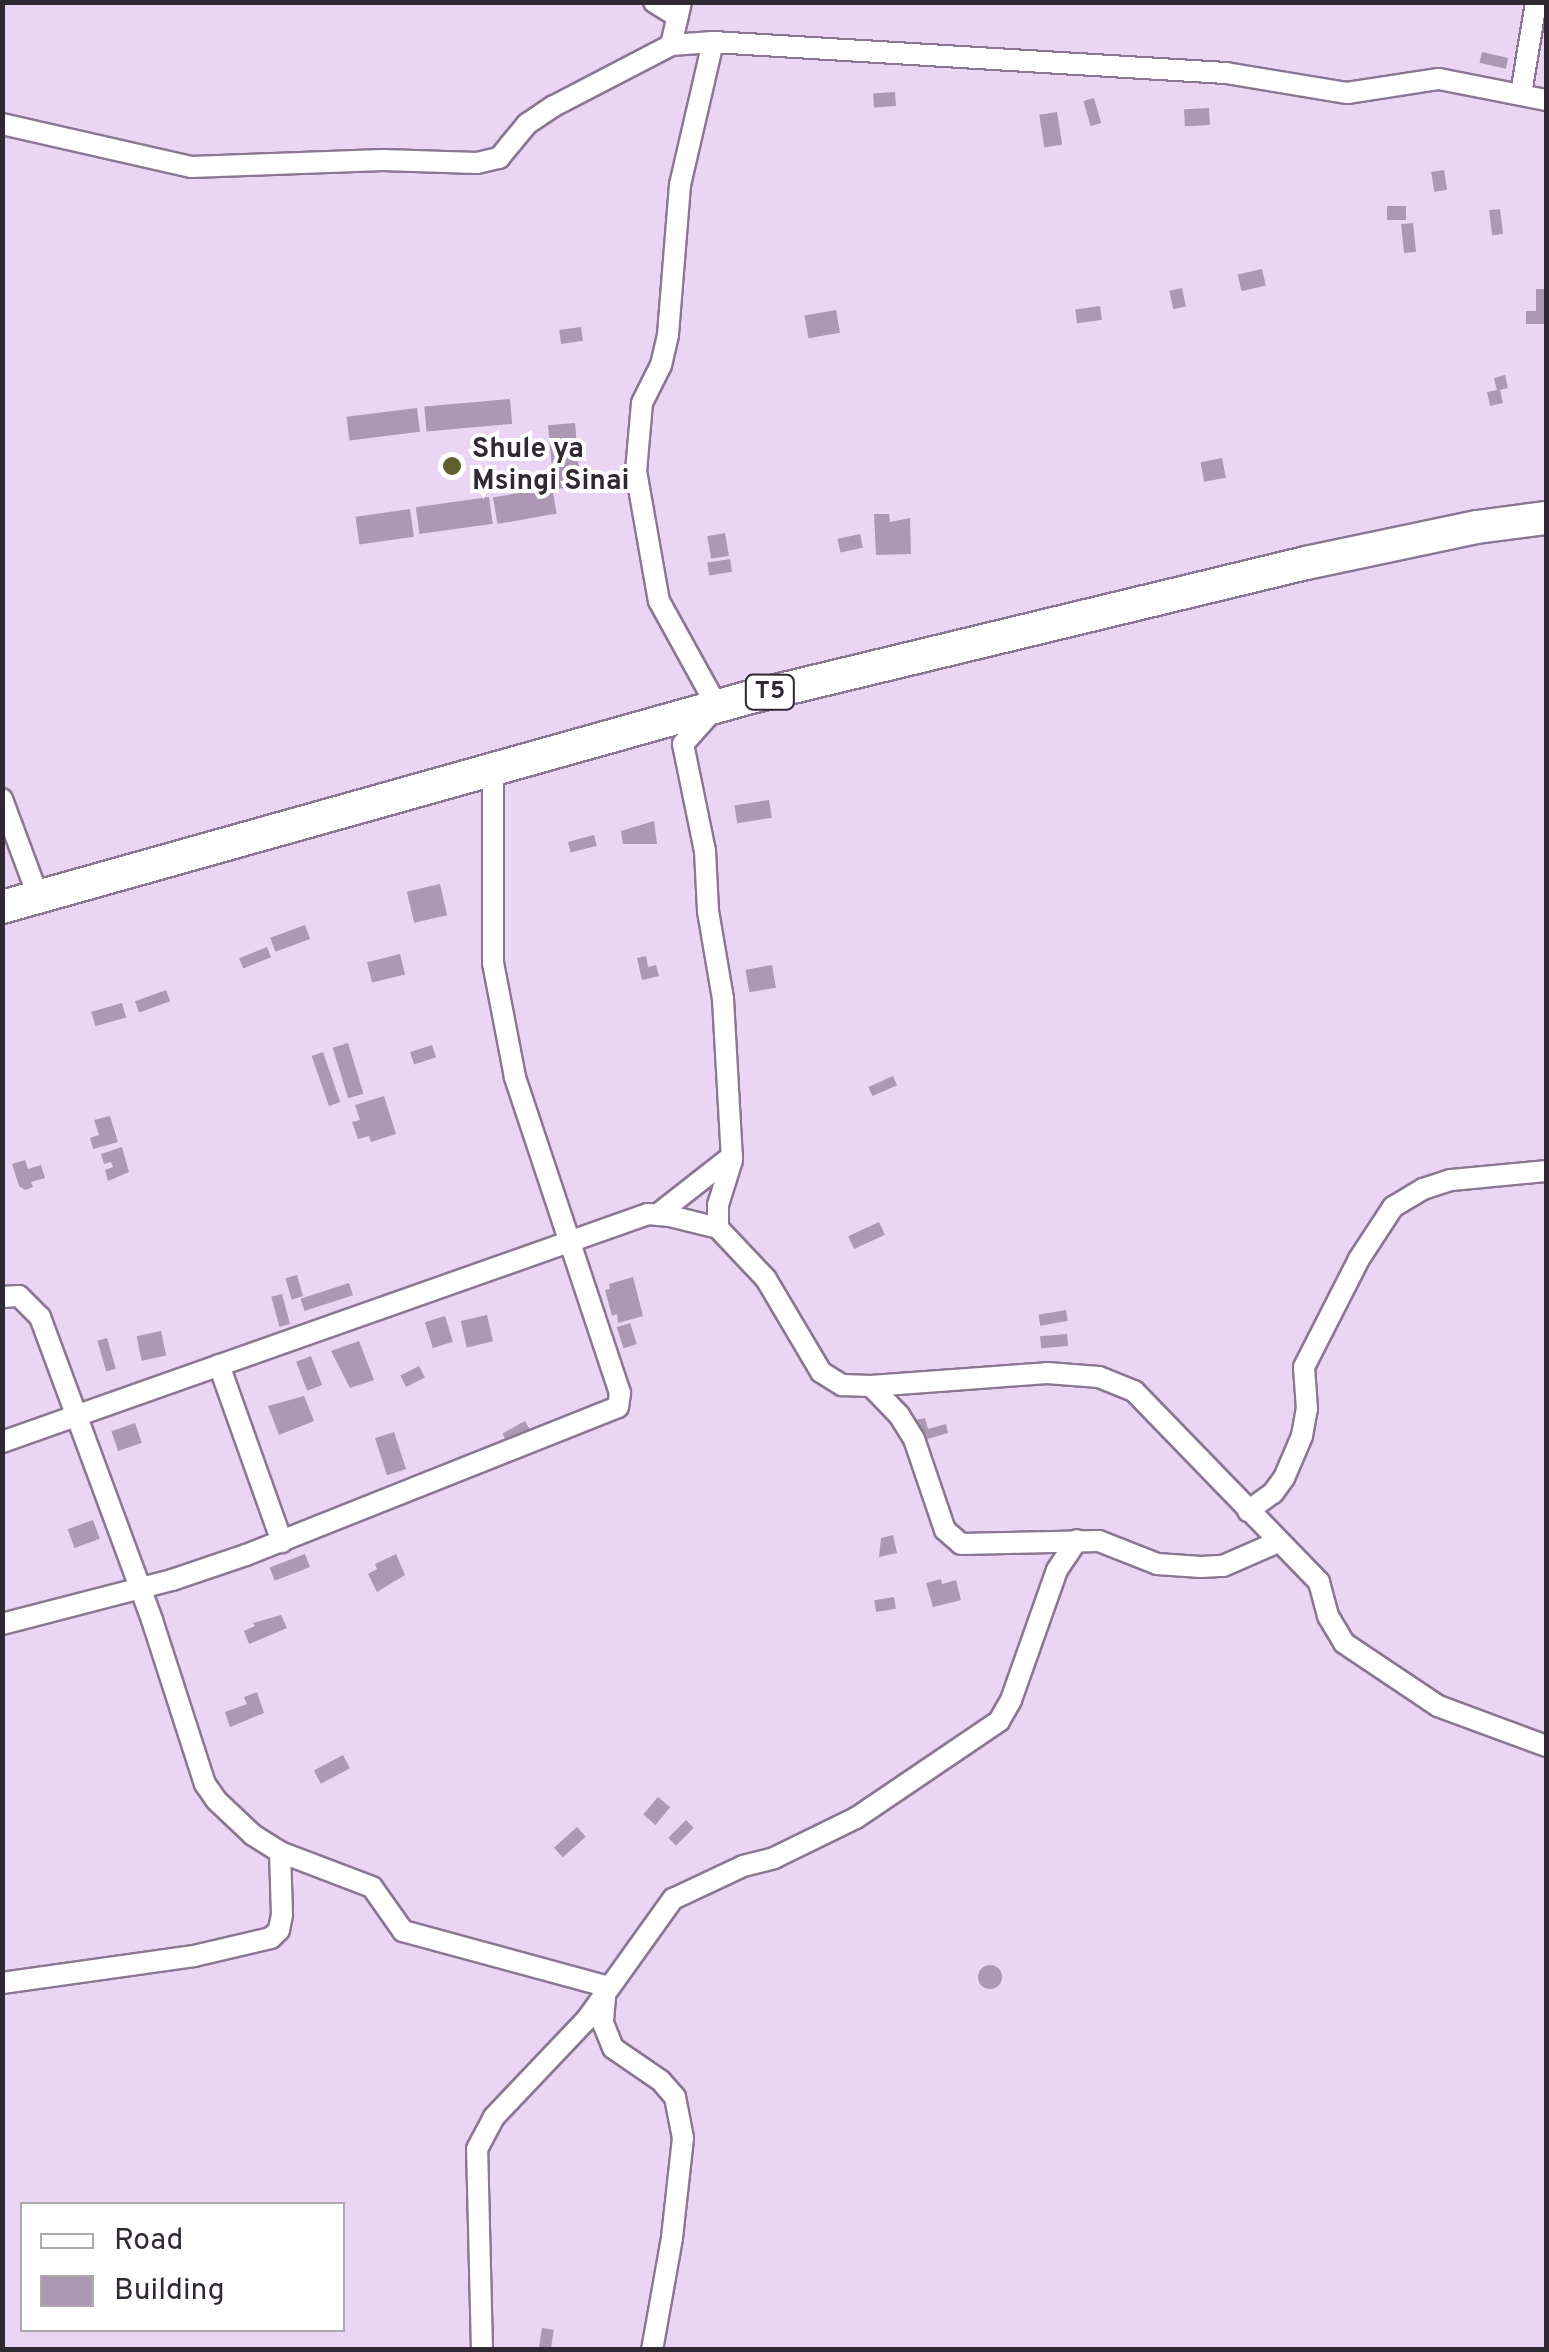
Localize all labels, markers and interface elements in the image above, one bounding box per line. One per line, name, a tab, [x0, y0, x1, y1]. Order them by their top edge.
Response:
place label: Shule ya Msingi Sinai	[472, 433, 629, 499]
marker: Shule ya Msingi Sinai	[441, 455, 463, 477]
road number: T5	[742, 672, 798, 712]
legend	[20, 2202, 345, 2332]
text: Road	[114, 2223, 183, 2260]
text: Building	[114, 2273, 225, 2310]

